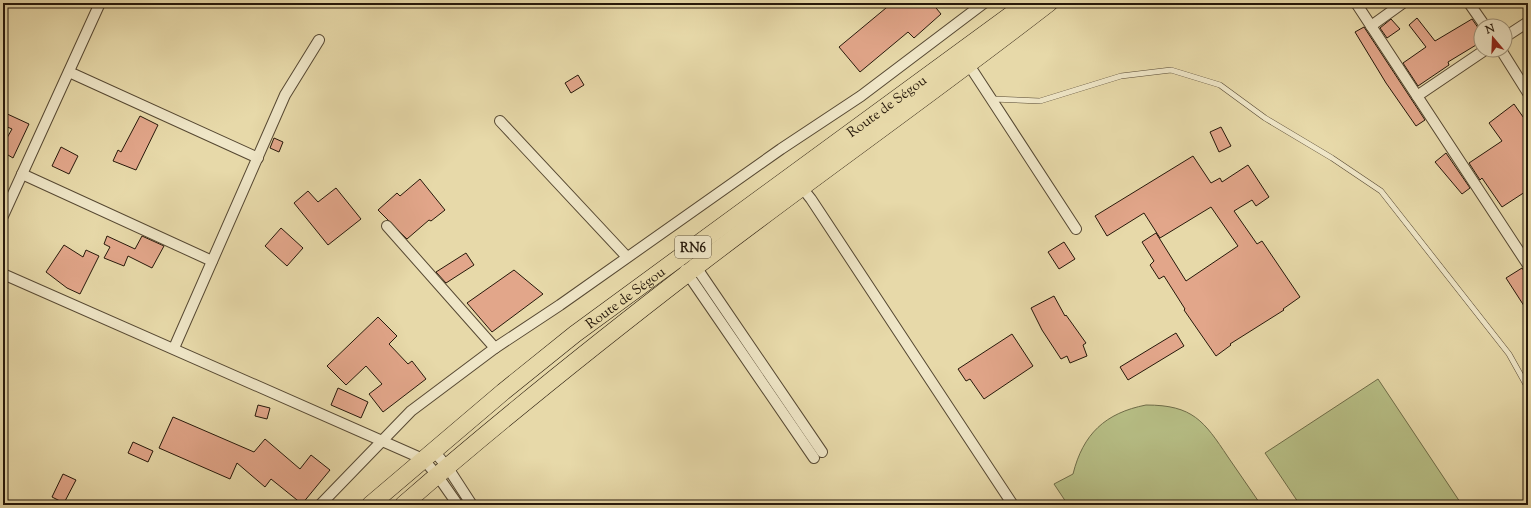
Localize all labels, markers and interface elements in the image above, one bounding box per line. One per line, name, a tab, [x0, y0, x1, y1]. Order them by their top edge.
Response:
north arrow	[1473, 18, 1513, 58]
text: N	[1482, 20, 1497, 39]
street label: Route de Ségou	[844, 72, 932, 144]
road number: RN6	[675, 236, 711, 258]
street label: Route de Ségou	[582, 263, 670, 335]

